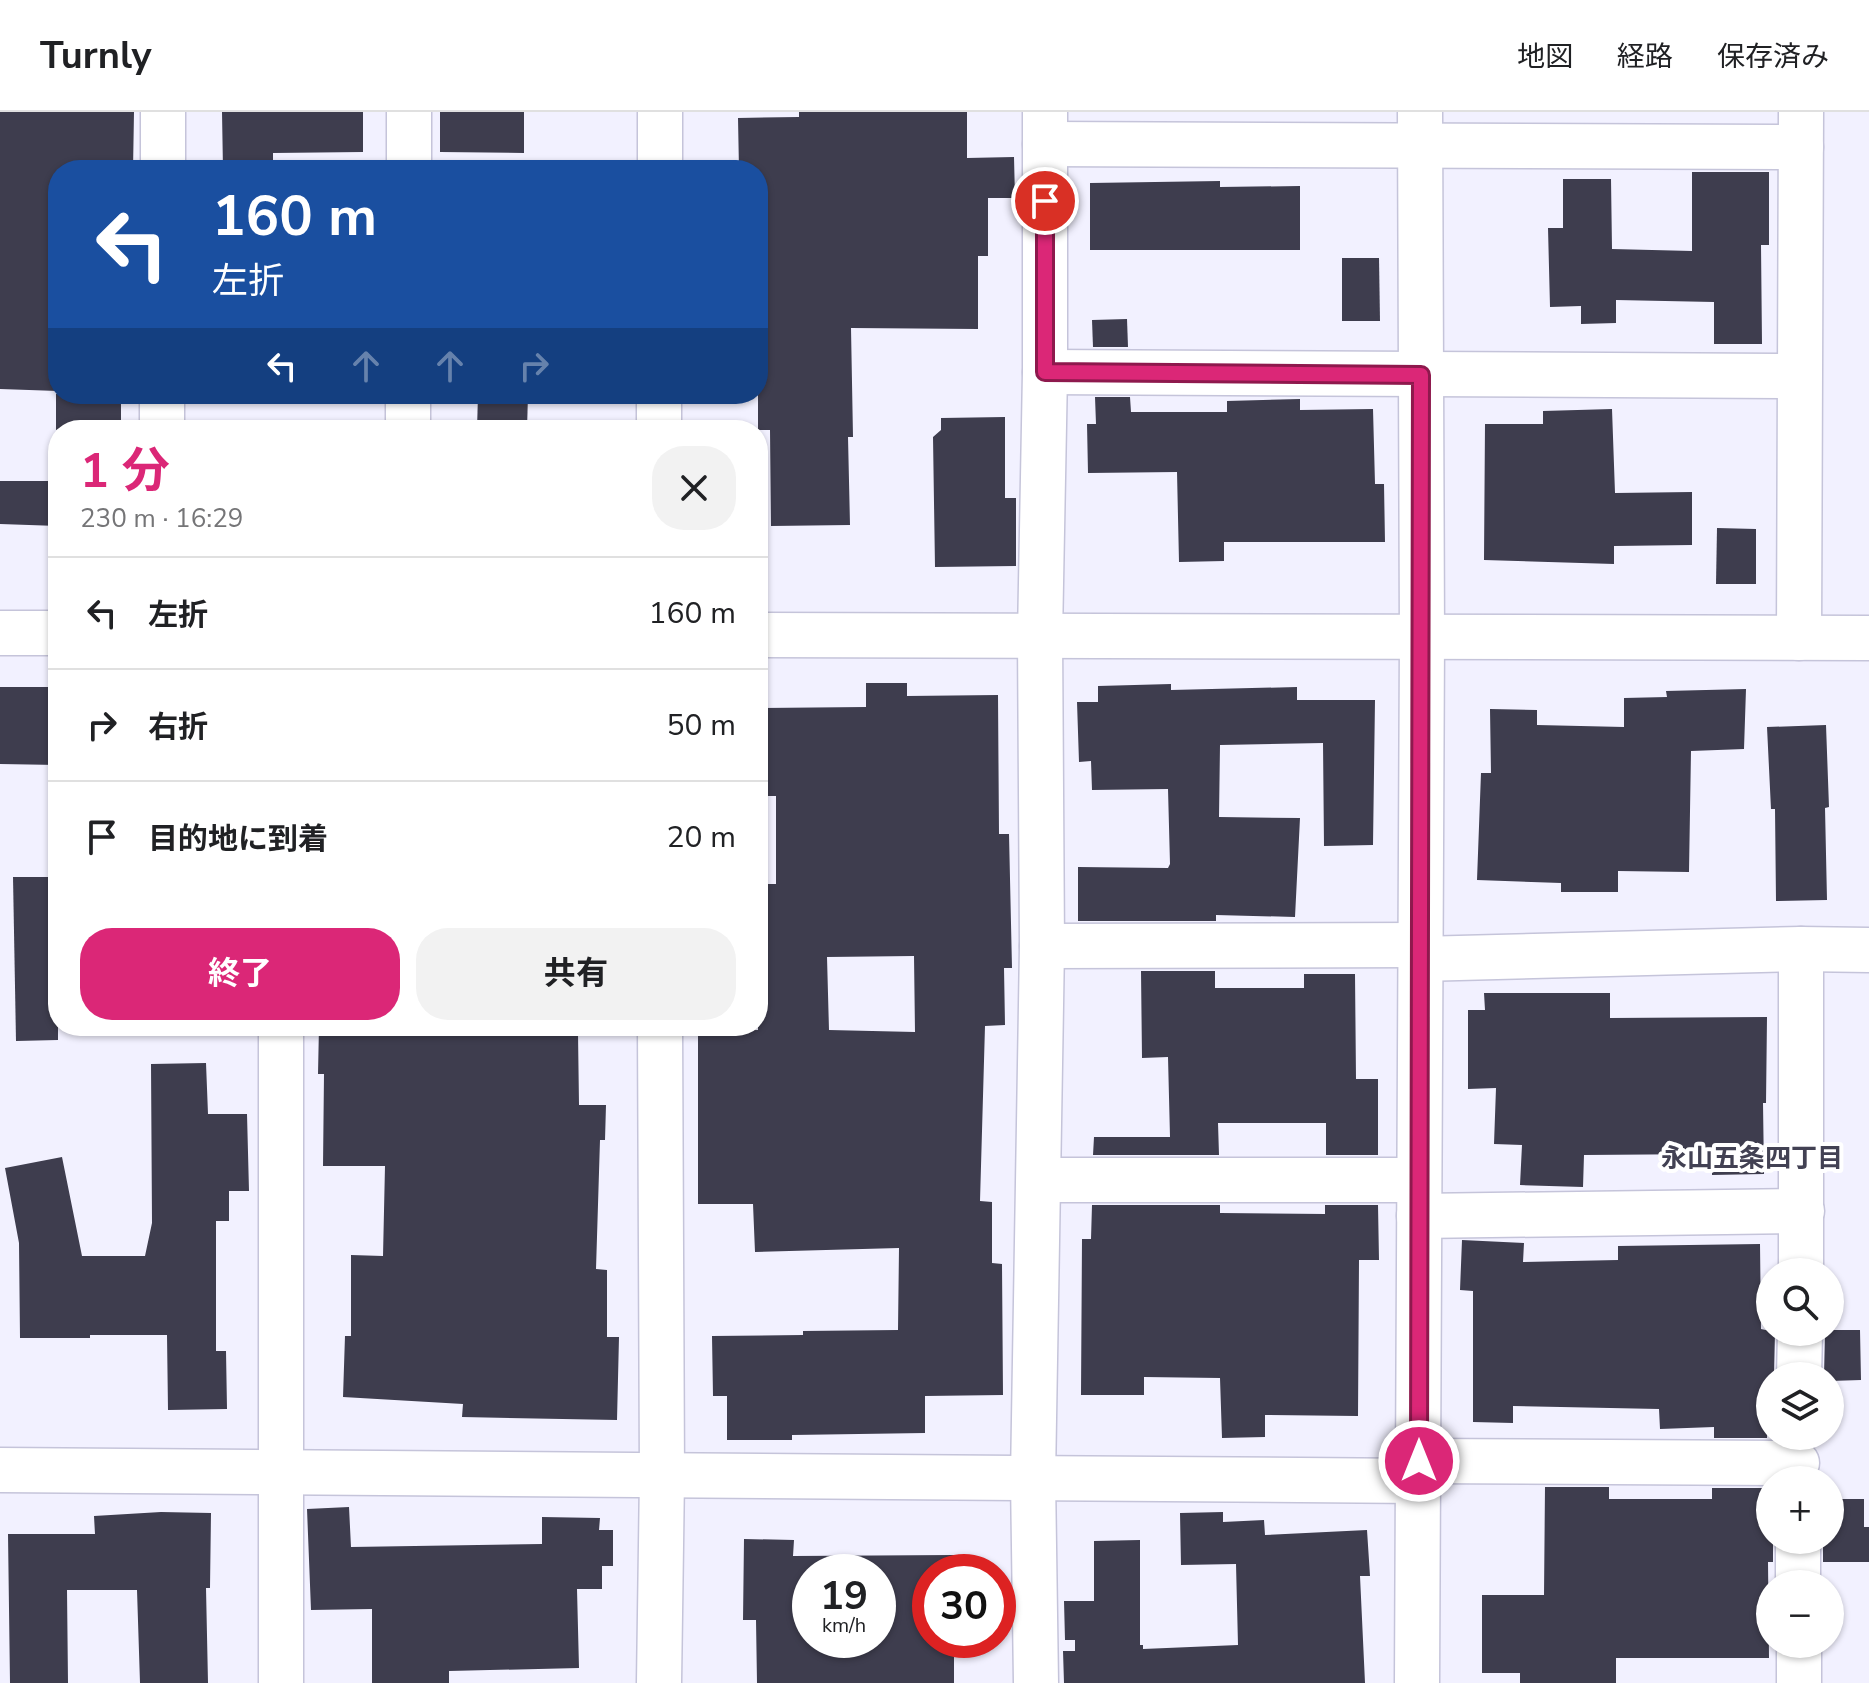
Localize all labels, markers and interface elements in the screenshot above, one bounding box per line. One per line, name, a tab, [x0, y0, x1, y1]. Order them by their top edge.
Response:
text: Turnly	[40, 30, 152, 81]
text: 地図	[1517, 38, 1573, 76]
text: 経路	[1617, 38, 1673, 76]
text: 保存済み	[1717, 38, 1829, 76]
pin	[1011, 167, 1079, 235]
text: 160 m	[212, 178, 377, 255]
icon: arrive	[1023, 179, 1067, 223]
icon: left	[80, 192, 184, 296]
text: 左折	[212, 257, 284, 306]
icon: left	[260, 344, 304, 388]
icon: ahead	[344, 344, 388, 388]
icon: ahead	[428, 344, 472, 388]
icon: right	[512, 344, 556, 388]
text: 1 分	[80, 438, 170, 504]
button: close	[652, 446, 736, 530]
text: 230 m · 16:29	[80, 501, 243, 536]
icon: left	[80, 591, 124, 635]
text: 160 m	[649, 593, 736, 634]
text: 左折	[148, 595, 208, 636]
icon: right	[80, 703, 124, 747]
text: 50 m	[667, 705, 736, 746]
text: 右折	[148, 707, 208, 748]
icon: arrive	[80, 815, 124, 859]
text: 20 m	[667, 817, 736, 858]
text: 目的地に到着	[148, 819, 328, 860]
button: 終了	[80, 928, 400, 1020]
button: 共有	[416, 928, 736, 1020]
district label: 永山五条四丁目	[1661, 1141, 1843, 1176]
map controls	[1756, 1258, 1844, 1658]
button: search	[1756, 1258, 1844, 1346]
button: layers	[1756, 1362, 1844, 1450]
position arrow	[1377, 1419, 1461, 1503]
button: +	[1756, 1466, 1844, 1554]
speed limit sign: 30	[912, 1554, 1016, 1658]
text: 19	[820, 1569, 868, 1623]
button: −	[1756, 1570, 1844, 1658]
text: km/h	[822, 1612, 866, 1639]

